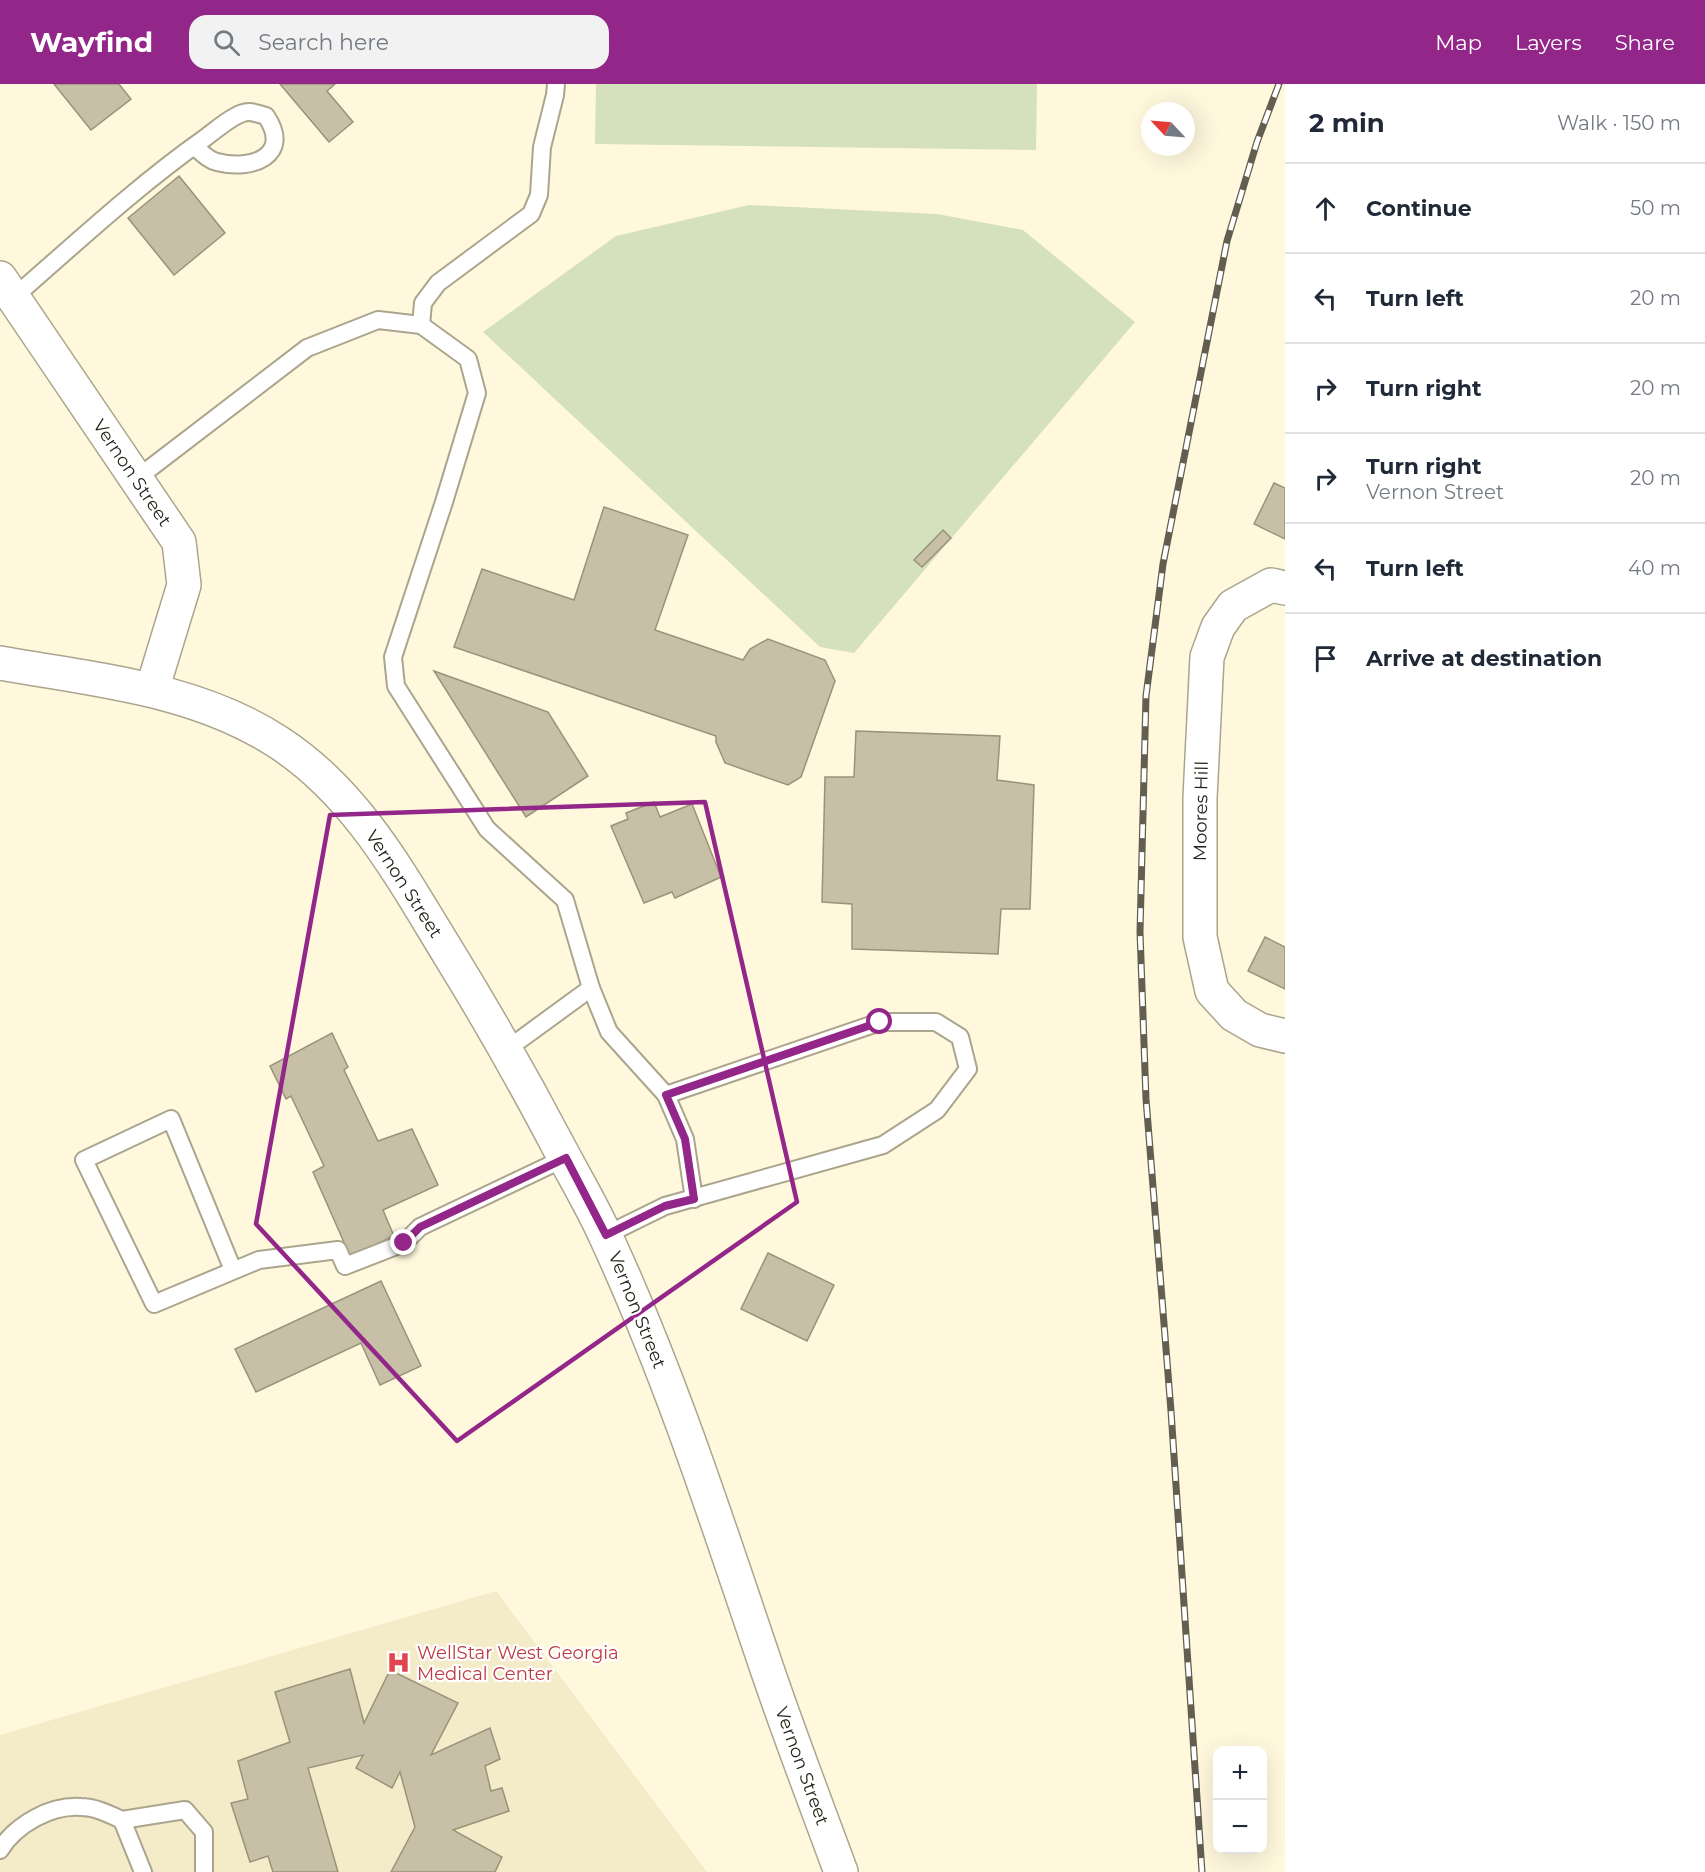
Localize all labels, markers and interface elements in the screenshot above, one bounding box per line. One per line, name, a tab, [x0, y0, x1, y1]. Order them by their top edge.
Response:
search box	[189, 15, 609, 69]
text: Wayfind	[30, 25, 153, 59]
icon: search	[210, 26, 243, 59]
text: Search here	[258, 29, 389, 56]
text: Map	[1435, 30, 1482, 55]
text: Layers	[1515, 30, 1582, 55]
text: Share	[1615, 30, 1675, 55]
north arrow	[1141, 102, 1195, 156]
text: 2 min	[1309, 107, 1385, 139]
text: Walk · 150 m	[1557, 111, 1681, 135]
icon: ahead	[1309, 192, 1342, 225]
text: Continue	[1366, 195, 1472, 222]
text: 50 m	[1630, 196, 1681, 220]
icon: left	[1309, 282, 1342, 315]
text: Turn left	[1366, 285, 1464, 312]
text: 20 m	[1630, 286, 1681, 310]
icon: right	[1309, 372, 1342, 405]
text: Turn right	[1366, 375, 1481, 402]
text: 20 m	[1630, 376, 1681, 400]
street label: Vernon Street	[88, 415, 176, 531]
text: Turn right	[1366, 453, 1481, 480]
icon: right	[1309, 462, 1342, 495]
text: 20 m	[1630, 466, 1681, 490]
text: Vernon Street	[1366, 480, 1504, 504]
icon: left	[1309, 552, 1342, 585]
text: Turn left	[1366, 555, 1464, 582]
text: 40 m	[1628, 556, 1681, 580]
icon: arrive	[1309, 642, 1342, 675]
text: Arrive at destination	[1366, 645, 1602, 672]
street label: Moores Hill	[1189, 761, 1213, 861]
street label: Vernon Street	[361, 826, 447, 942]
route start	[866, 1008, 892, 1034]
route end	[390, 1229, 416, 1255]
street label: Vernon Street	[604, 1248, 670, 1372]
place label: WellStar West Georgia Medical Center	[417, 1642, 619, 1685]
hospital icon: WellStar West Georgia Medical Center	[386, 1650, 412, 1676]
street label: Vernon Street	[770, 1704, 834, 1828]
map controls	[1213, 1746, 1267, 1854]
button: +	[1213, 1746, 1267, 1800]
button: −	[1213, 1800, 1267, 1854]

